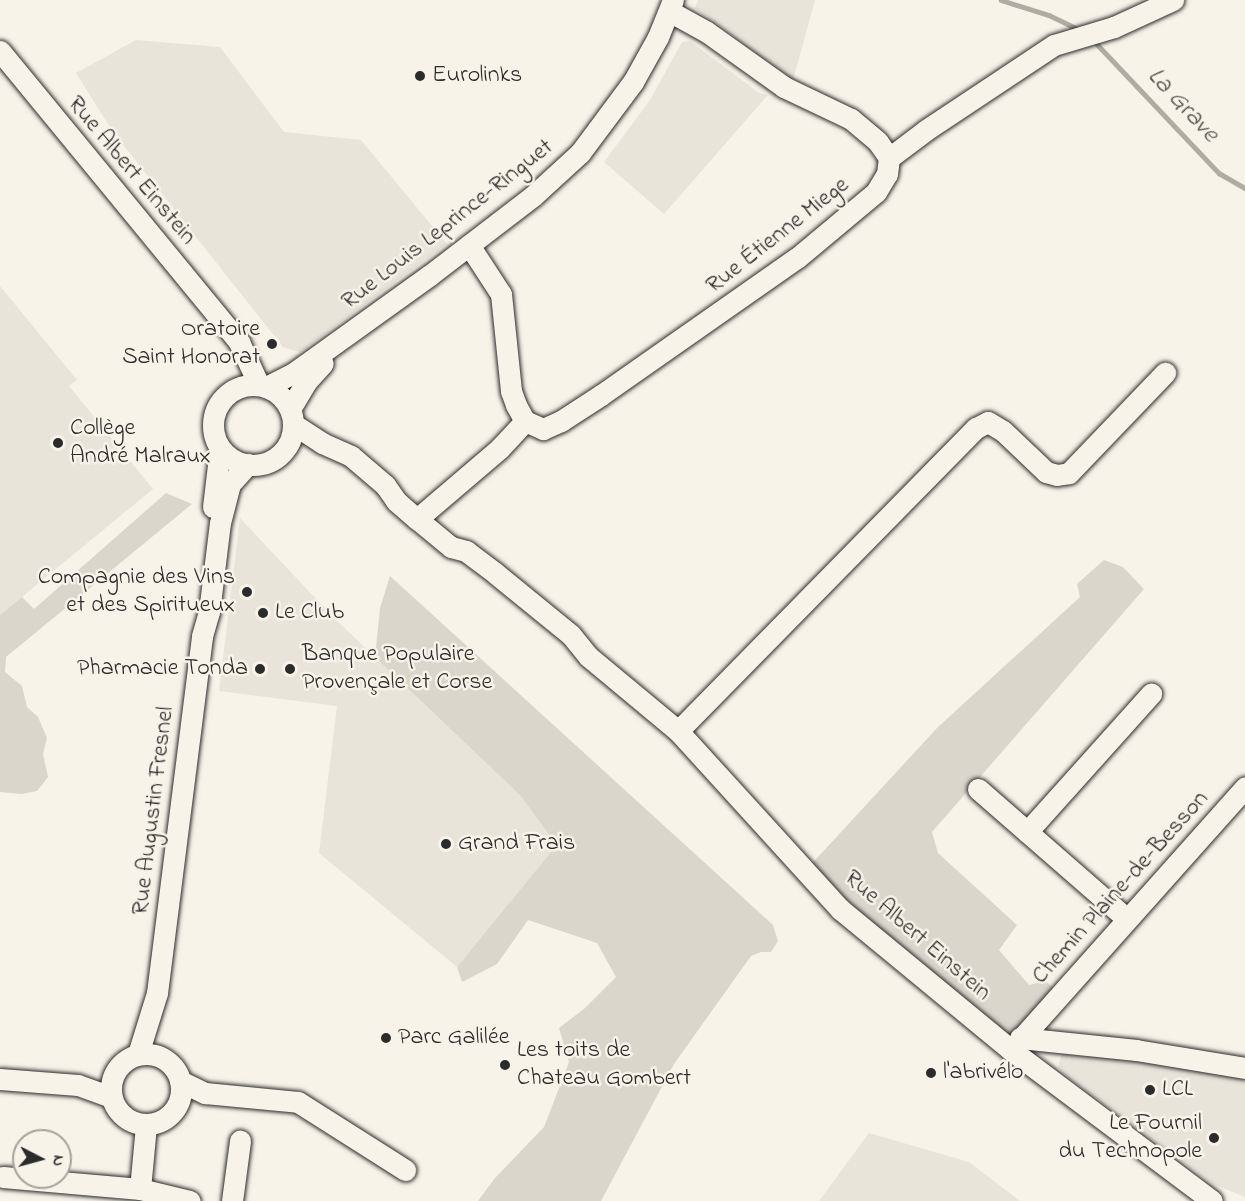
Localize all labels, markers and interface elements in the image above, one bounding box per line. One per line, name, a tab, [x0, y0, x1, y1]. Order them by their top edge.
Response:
place label: Eurolinks	[432, 62, 522, 90]
water label: La Grave	[1140, 62, 1224, 150]
marker: Eurolinks	[413, 69, 427, 83]
street label: Rue Albert Einstein	[60, 91, 202, 251]
street label: Rue Louis Leprince-Ringuet	[336, 133, 560, 317]
street label: Rue Étienne Miege	[701, 171, 855, 301]
place label: Oratoire Saint Honorat	[122, 316, 260, 372]
marker: Oratoire Saint Honorat	[265, 337, 279, 351]
place label: Collège André Malraux	[70, 415, 211, 471]
marker: Collège André Malraux	[51, 436, 65, 450]
place label: Compagnie des Vins et des Spiritueux	[38, 564, 235, 620]
marker: Compagnie des Vins et des Spiritueux	[240, 585, 254, 599]
place label: Le Club	[275, 599, 344, 627]
marker: Le Club	[256, 606, 270, 620]
place label: Banque Populaire Provençale et Corse	[302, 641, 492, 697]
place label: Pharmacie Tonda	[77, 655, 248, 683]
marker: Pharmacie Tonda	[253, 662, 267, 676]
marker: Banque Populaire Provençale et Corse	[283, 662, 297, 676]
street label: Rue Augustin Fresnel	[127, 705, 181, 917]
street label: Chemin Plaine-de-Besson	[1027, 785, 1215, 991]
place label: Grand Frais	[458, 830, 575, 858]
marker: Grand Frais	[439, 837, 453, 851]
street label: Rue Albert Einstein	[838, 864, 996, 1008]
place label: Parc Galilée	[398, 1024, 509, 1052]
marker: Parc Galilée	[379, 1031, 393, 1045]
place label: Les toits de Chateau Gombert	[517, 1037, 691, 1093]
marker: Les toits de Chateau Gombert	[498, 1058, 512, 1072]
place label: l'abrivélo	[943, 1059, 1023, 1087]
marker: l'abrivélo	[924, 1066, 938, 1080]
place label: LCL	[1162, 1076, 1193, 1104]
marker: LCL	[1143, 1083, 1157, 1097]
place label: Le Fournil du Technopole	[1058, 1110, 1202, 1166]
north arrow	[12, 1129, 72, 1189]
marker: Le Fournil du Technopole	[1207, 1131, 1221, 1145]
text: N	[45, 1154, 70, 1167]

